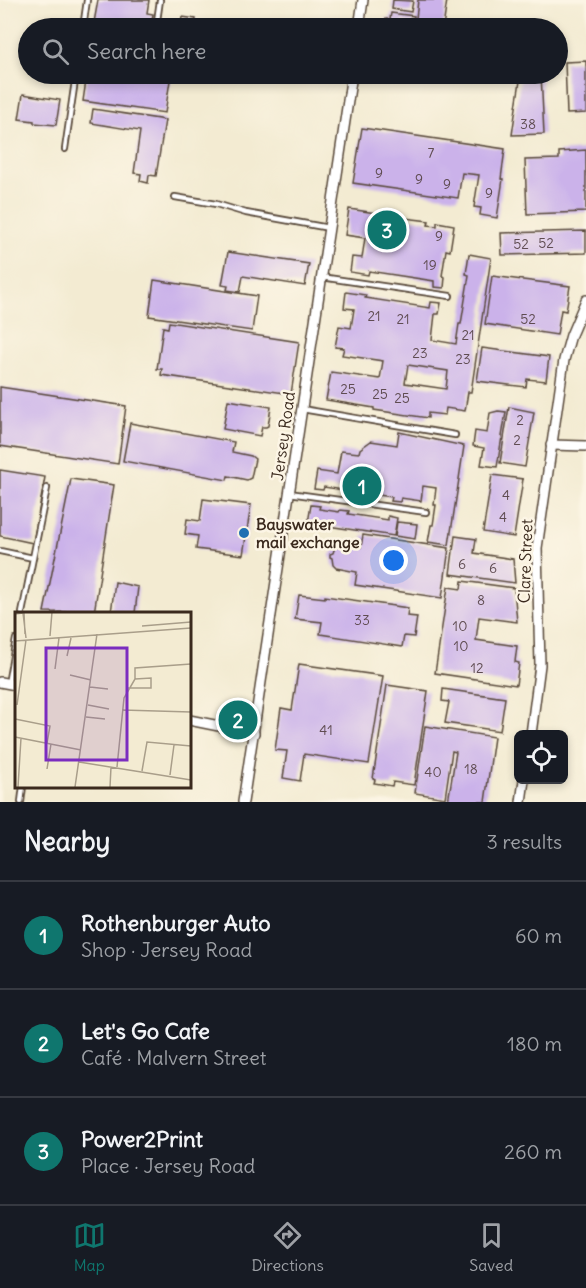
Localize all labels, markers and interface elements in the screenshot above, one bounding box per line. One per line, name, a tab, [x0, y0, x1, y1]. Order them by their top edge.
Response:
search box	[18, 18, 568, 84]
icon: search	[39, 35, 72, 68]
text: Search here	[87, 37, 206, 65]
house number: 38	[520, 115, 536, 133]
house number: 7	[428, 144, 435, 162]
house number: 9	[375, 164, 383, 182]
house number: 9	[415, 170, 423, 188]
house number: 9	[443, 175, 451, 193]
house number: 9	[485, 184, 493, 202]
pin: 3	[368, 208, 406, 252]
house number: 9	[435, 227, 443, 245]
house number: 52	[538, 234, 554, 252]
house number: 52	[513, 235, 529, 253]
house number: 19	[423, 256, 437, 274]
house number: 21	[367, 307, 381, 325]
house number: 21	[396, 310, 410, 328]
house number: 52	[520, 310, 536, 328]
house number: 21	[461, 326, 475, 344]
house number: 23	[412, 344, 428, 362]
house number: 23	[455, 350, 471, 368]
house number: 25	[340, 380, 356, 398]
house number: 25	[372, 385, 388, 403]
house number: 25	[394, 389, 410, 407]
street label: Jersey Road	[267, 390, 299, 482]
house number: 2	[516, 411, 524, 429]
house number: 2	[513, 431, 521, 449]
pin: 1	[342, 464, 382, 508]
house number: 4	[502, 486, 510, 504]
house number: 4	[499, 508, 507, 526]
place label: Bayswater mail exchange	[256, 514, 360, 553]
street label: Clare Street	[514, 518, 536, 604]
marker: Bayswater mail exchange	[237, 526, 251, 540]
your location	[379, 546, 408, 575]
house number: 6	[458, 555, 466, 573]
house number: 6	[489, 559, 497, 577]
house number: 8	[477, 591, 485, 609]
house number: 33	[354, 611, 370, 629]
inset map	[15, 612, 190, 787]
house number: 10	[453, 617, 467, 635]
house number: 10	[454, 637, 468, 655]
house number: 12	[470, 659, 484, 677]
pin: 2	[218, 698, 258, 742]
house number: 41	[319, 721, 333, 739]
map controls	[514, 730, 568, 784]
button: locate	[514, 730, 568, 784]
house number: 18	[464, 760, 478, 778]
house number: 40	[424, 763, 442, 781]
text: Nearby	[24, 825, 110, 858]
text: 3 results	[486, 829, 562, 854]
text: Rothenburger Auto	[81, 909, 271, 937]
text: 1	[40, 923, 47, 948]
text: 60 m	[515, 923, 562, 948]
text: Shop · Jersey Road	[81, 937, 252, 962]
text: Let's Go Cafe	[81, 1017, 210, 1045]
text: 2	[38, 1031, 49, 1056]
text: 180 m	[507, 1031, 562, 1056]
text: Café · Malvern Street	[81, 1045, 267, 1070]
text: Power2Print	[81, 1125, 203, 1153]
text: 3	[38, 1139, 49, 1164]
text: 260 m	[504, 1139, 562, 1164]
text: Place · Jersey Road	[81, 1153, 255, 1178]
tab: Map	[73, 1219, 106, 1275]
tab: Directions	[251, 1219, 324, 1275]
tab: Saved	[469, 1219, 513, 1275]

